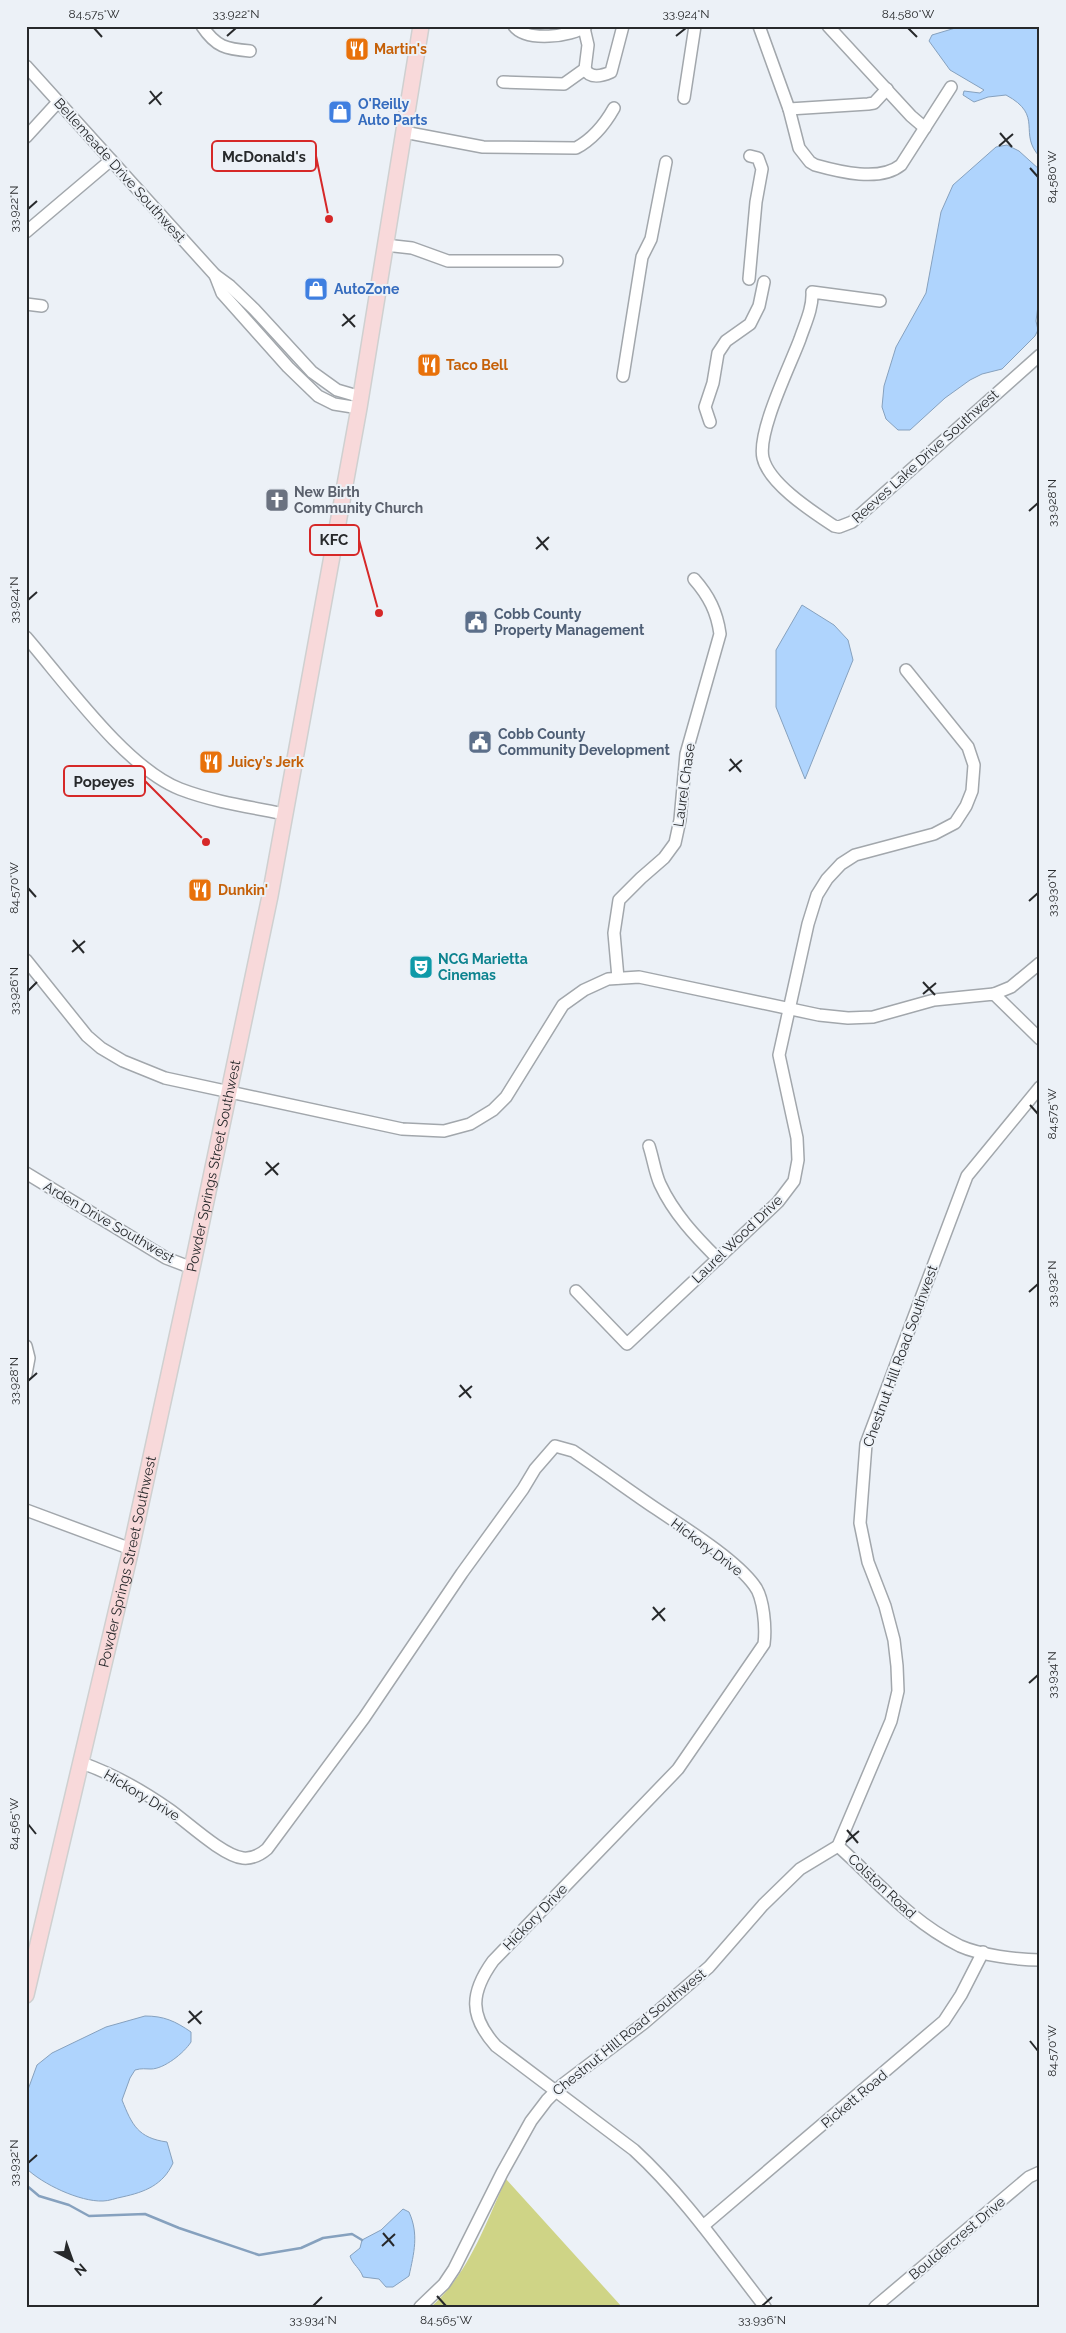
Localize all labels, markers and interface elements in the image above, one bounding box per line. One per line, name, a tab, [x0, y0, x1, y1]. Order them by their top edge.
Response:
text: 84.575°W	[69, 7, 120, 21]
text: 33.922°N	[213, 7, 259, 21]
text: 33.924°N	[662, 7, 710, 21]
text: 84.580°W	[882, 7, 935, 21]
restaurant icon: Martin's	[344, 36, 370, 62]
place label: Martin's	[374, 41, 427, 57]
street label: Bellemeade Drive Southwest	[51, 95, 189, 246]
place label: O'Reilly Auto Parts	[358, 96, 427, 128]
shop icon: O'Reilly Auto Parts	[327, 99, 353, 125]
callout: McDonald's	[212, 141, 316, 171]
text: McDonald's	[222, 148, 306, 166]
text: 84.580°W	[1045, 150, 1059, 203]
text: 33.922°N	[7, 186, 21, 232]
shop icon: AutoZone	[303, 276, 329, 302]
place label: AutoZone	[334, 281, 400, 297]
restaurant icon: Taco Bell	[416, 352, 442, 378]
place label: Taco Bell	[446, 357, 509, 373]
street label: Reeves Lake Drive Southwest	[849, 386, 1002, 526]
text: 33.928°N	[1045, 479, 1059, 527]
place label: New Birth Community Church	[294, 484, 423, 516]
church icon: New Birth Community Church	[264, 487, 290, 513]
callout: KFC	[310, 525, 359, 555]
text: KFC	[320, 531, 348, 549]
text: 33.924°N	[7, 576, 21, 624]
place label: Cobb County Property Management	[494, 606, 645, 638]
public building icon: Cobb County Property Management	[463, 609, 489, 635]
place label: Cobb County Community Development	[498, 726, 671, 758]
public building icon: Cobb County Community Development	[467, 729, 493, 755]
street label: Laurel Chase	[670, 742, 698, 828]
restaurant icon: Juicy's Jerk	[198, 749, 224, 775]
place label: Juicy's Jerk	[228, 754, 304, 770]
callout: Popeyes	[64, 766, 145, 796]
text: Popeyes	[74, 773, 134, 791]
text: 84.570°W	[7, 862, 21, 914]
text: 33.930°N	[1045, 869, 1059, 917]
restaurant icon: Dunkin'	[187, 877, 213, 903]
place label: Dunkin'	[218, 882, 268, 898]
place label: NCG Marietta Cinemas	[438, 951, 528, 983]
theatre icon: NCG Marietta Cinemas	[408, 954, 434, 980]
text: 33.926°N	[7, 967, 21, 1015]
street label: Powder Springs Street Southwest	[183, 1058, 243, 1273]
text: 84.575°W	[1045, 1088, 1059, 1139]
street label: Arden Drive Southwest	[41, 1178, 178, 1266]
street label: Laurel Wood Drive	[688, 1192, 786, 1286]
text: 33.932°N	[1045, 1260, 1059, 1308]
street label: Chestnut Hill Road Southwest	[860, 1263, 940, 1449]
text: 33.928°N	[7, 1357, 21, 1405]
street label: Powder Springs Street Southwest	[95, 1454, 159, 1669]
street label: Hickory Drive	[668, 1515, 746, 1579]
text: 33.934°N	[1045, 1651, 1059, 1699]
street label: Hickory Drive	[101, 1766, 183, 1824]
text: 84.565°W	[7, 1798, 21, 1850]
street label: Colston Road	[845, 1851, 919, 1921]
street label: Hickory Drive	[500, 1881, 570, 1953]
street label: Chestnut Hill Road Southwest	[549, 1965, 709, 2099]
text: 84.570°W	[1045, 2025, 1059, 2077]
street label: Pickett Road	[818, 2067, 890, 2131]
text: 33.932°N	[7, 2139, 21, 2187]
street label: Bouldercrest Drive	[906, 2193, 1008, 2283]
north arrow	[48, 2236, 98, 2286]
text: N	[71, 2260, 90, 2279]
text: 33.934°N	[289, 2313, 337, 2327]
text: 84.565°W	[420, 2313, 472, 2327]
text: 33.936°N	[738, 2313, 786, 2327]

